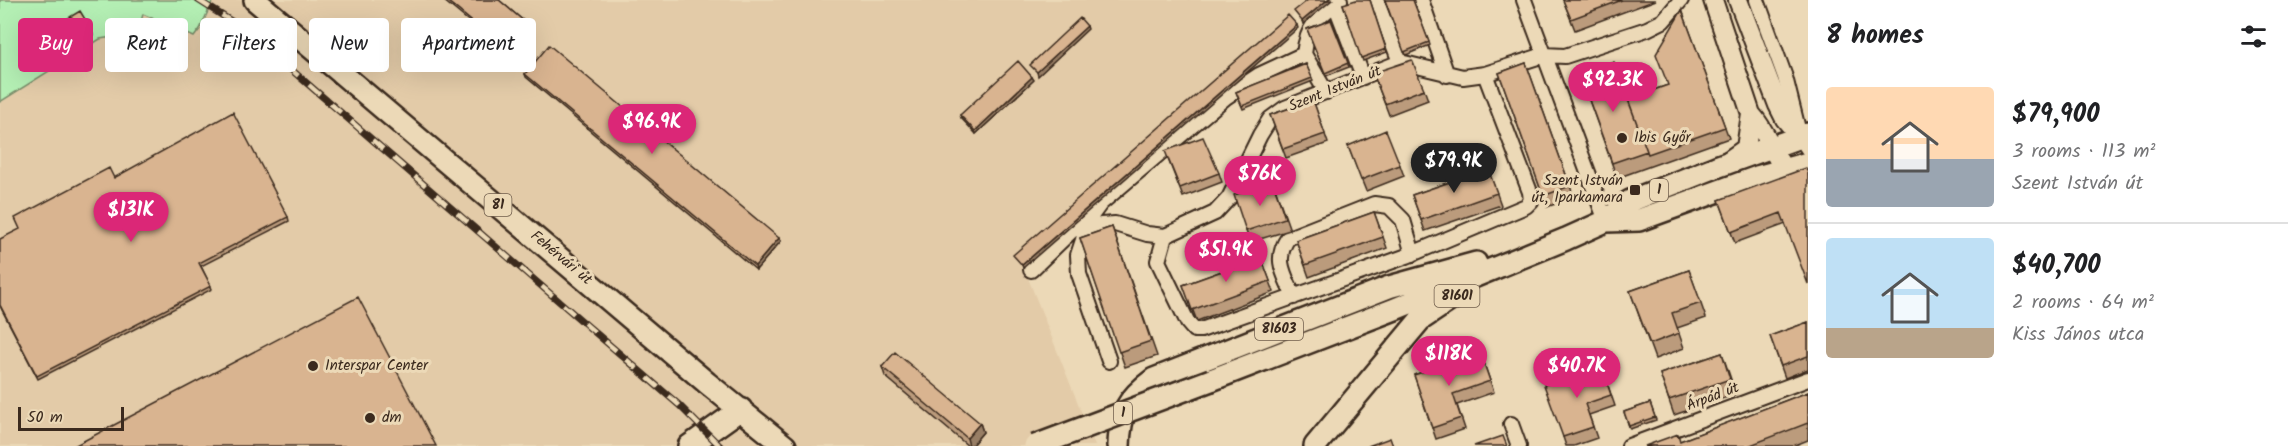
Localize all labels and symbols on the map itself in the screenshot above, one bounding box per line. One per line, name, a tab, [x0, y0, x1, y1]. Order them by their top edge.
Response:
street label: Szent István út	[1285, 59, 1385, 119]
pin: $92.3K	[1564, 62, 1662, 113]
pin: $96.9K	[603, 104, 701, 155]
place label: Ibis Győr	[1634, 126, 1691, 150]
marker: Ibis Győr	[1615, 131, 1629, 145]
pin: $79.9K	[1405, 143, 1503, 194]
pin: $76K	[1224, 156, 1296, 207]
place label: Szent István út, Iparkamara	[1532, 169, 1623, 210]
road number: 1	[1650, 179, 1668, 201]
marker: Szent István út, Iparkamara	[1628, 183, 1642, 197]
pin: $131K	[89, 192, 173, 243]
road number: 81	[484, 194, 512, 216]
street label: Fehérvári út	[525, 225, 598, 291]
pin: $51.9K	[1177, 232, 1275, 283]
road number: 81601	[1434, 285, 1480, 307]
road number: 81603	[1255, 318, 1303, 340]
pin: $118K	[1407, 336, 1491, 387]
pin: $40.7K	[1528, 348, 1626, 399]
place label: Interspar Center	[325, 354, 429, 378]
marker: Interspar Center	[306, 359, 320, 373]
street label: Árpád út	[1683, 376, 1743, 418]
road number: 1	[1114, 402, 1132, 424]
scale bar	[18, 404, 124, 432]
place label: dm	[382, 406, 401, 430]
marker: dm	[363, 411, 377, 425]

